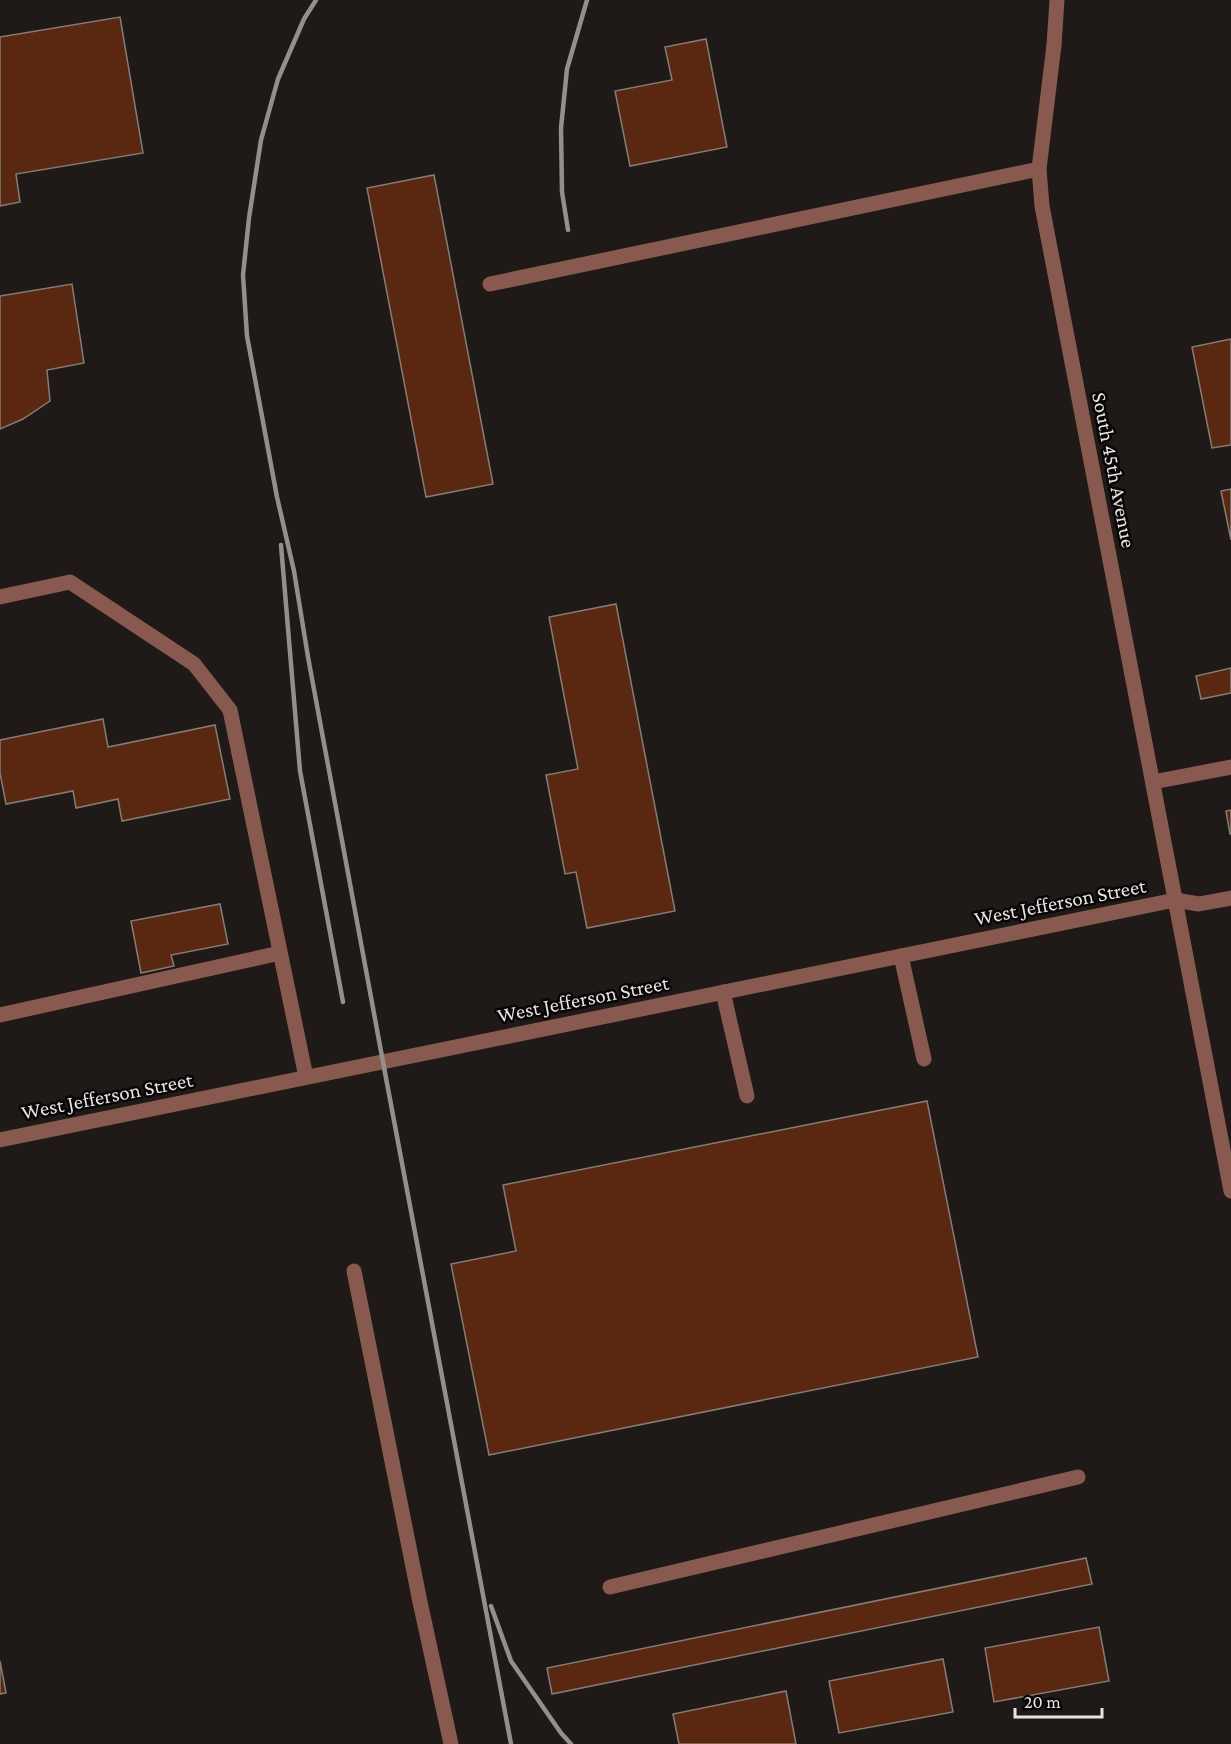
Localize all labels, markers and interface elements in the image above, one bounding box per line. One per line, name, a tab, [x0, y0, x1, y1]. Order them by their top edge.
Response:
street label: South 45th Avenue	[1087, 390, 1141, 550]
street label: West Jefferson Street	[972, 873, 1149, 930]
street label: West Jefferson Street	[495, 970, 672, 1027]
street label: West Jefferson Street	[19, 1067, 196, 1124]
scale bar	[1015, 1681, 1102, 1719]
text: 20 m	[1024, 1692, 1061, 1712]

